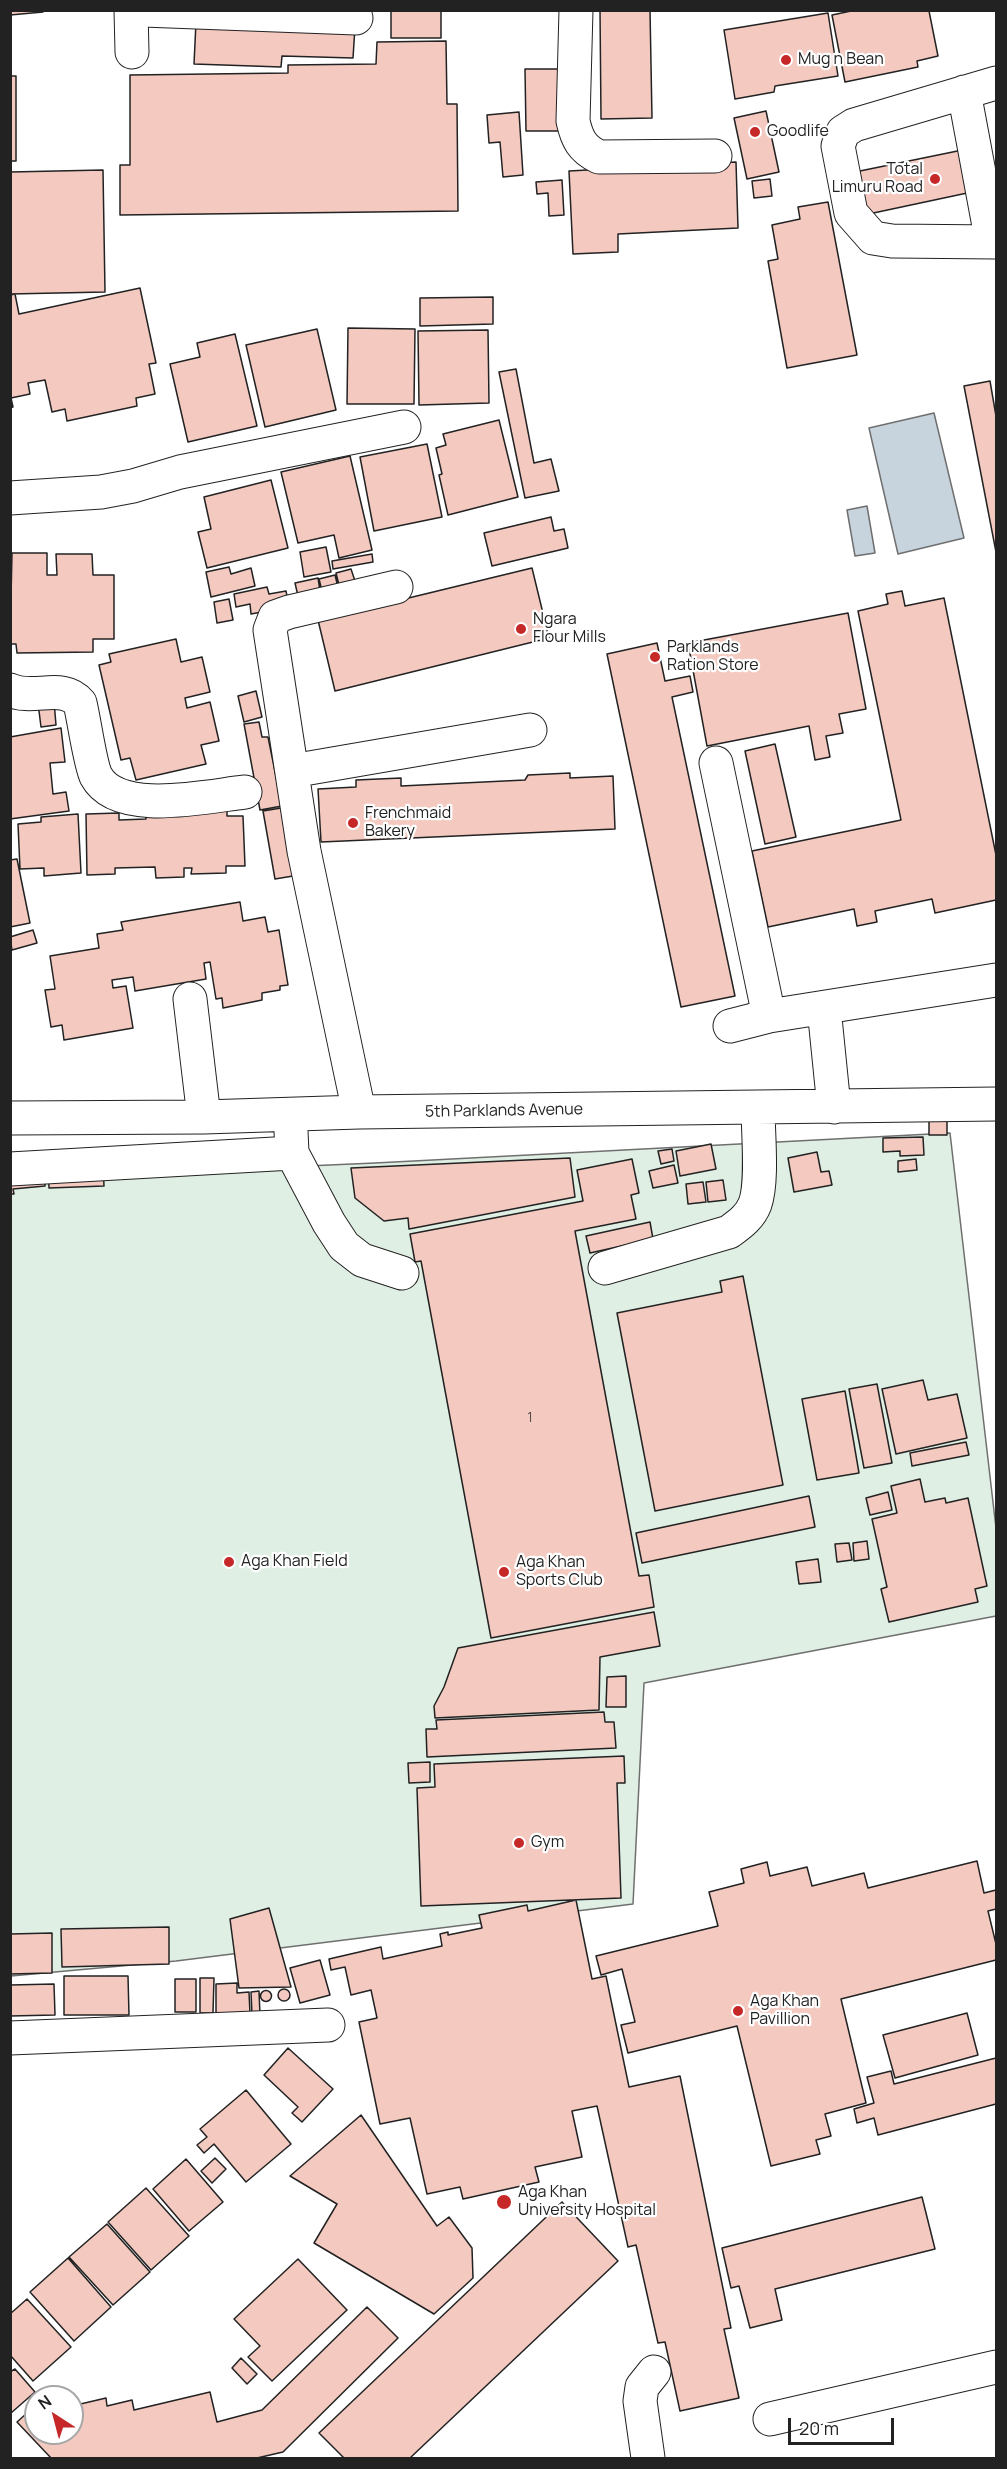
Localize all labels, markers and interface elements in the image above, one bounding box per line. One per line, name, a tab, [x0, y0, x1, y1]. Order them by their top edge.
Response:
place label: Mug n Bean	[798, 50, 884, 70]
marker: Mug n Bean	[779, 53, 793, 67]
place label: Goodlife	[767, 122, 829, 142]
marker: Goodlife	[748, 125, 762, 139]
place label: Total Limuru Road	[832, 160, 923, 198]
marker: Total Limuru Road	[928, 172, 942, 186]
place label: Ngara Flour Mills	[533, 610, 606, 648]
marker: Ngara Flour Mills	[514, 622, 528, 636]
place label: Parklands Ration Store	[667, 638, 759, 676]
marker: Parklands Ration Store	[648, 650, 662, 664]
place label: Frenchmaid Bakery	[365, 804, 451, 842]
marker: Frenchmaid Bakery	[346, 816, 360, 830]
street label: 5th Parklands Avenue	[425, 1100, 583, 1122]
house number: 1	[527, 1410, 533, 1426]
place label: Aga Khan Field	[241, 1552, 348, 1572]
place label: Aga Khan Sports Club	[516, 1553, 603, 1591]
marker: Aga Khan Field	[222, 1555, 236, 1569]
marker: Aga Khan Sports Club	[497, 1565, 511, 1579]
place label: Gym	[531, 1833, 564, 1853]
marker: Gym	[512, 1836, 526, 1850]
place label: Aga Khan Pavillion	[750, 1992, 819, 2030]
marker: Aga Khan Pavillion	[731, 2004, 745, 2018]
place label: Aga Khan University Hospital	[518, 2183, 656, 2221]
marker: Aga Khan University Hospital	[495, 2193, 513, 2211]
north arrow	[24, 2385, 84, 2445]
text: N	[33, 2390, 56, 2414]
scale bar	[791, 2406, 898, 2444]
text: 20 m	[799, 2416, 839, 2440]

